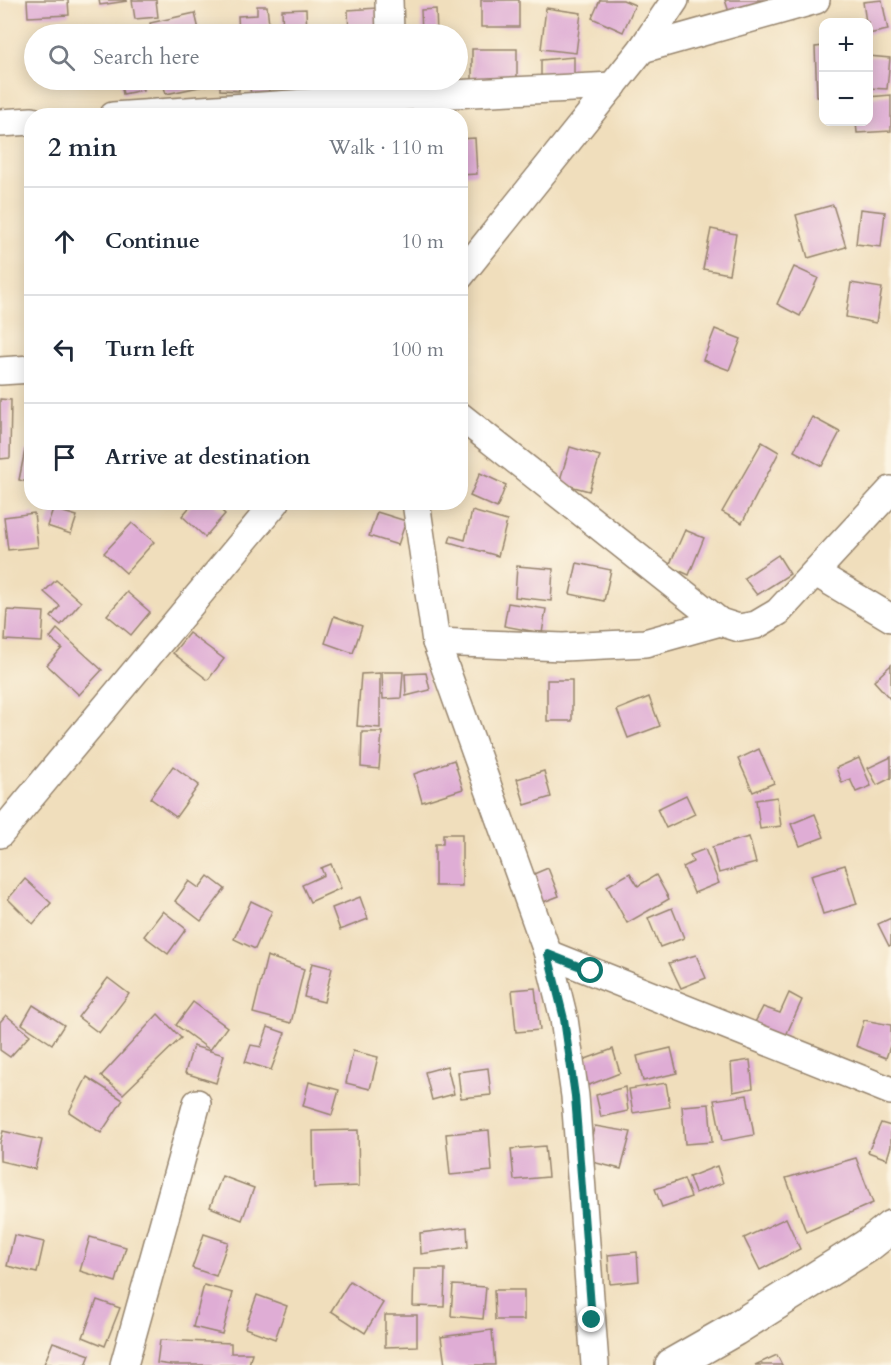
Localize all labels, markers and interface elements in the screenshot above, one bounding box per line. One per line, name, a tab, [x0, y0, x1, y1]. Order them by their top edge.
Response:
map controls	[819, 18, 873, 126]
button: +	[819, 18, 873, 72]
search box	[24, 24, 468, 90]
icon: search	[45, 41, 78, 74]
text: Search here	[93, 42, 200, 72]
button: −	[819, 72, 873, 126]
text: 2 min	[48, 130, 117, 165]
text: Walk · 110 m	[329, 134, 444, 161]
icon: ahead	[48, 225, 81, 258]
text: Continue	[105, 226, 200, 256]
text: 10 m	[401, 228, 444, 255]
icon: left	[48, 333, 81, 366]
text: Turn left	[105, 334, 194, 364]
text: 100 m	[391, 336, 444, 363]
icon: arrive	[48, 441, 81, 474]
text: Arrive at destination	[105, 442, 310, 472]
route start	[577, 957, 603, 983]
route end	[578, 1306, 604, 1332]

